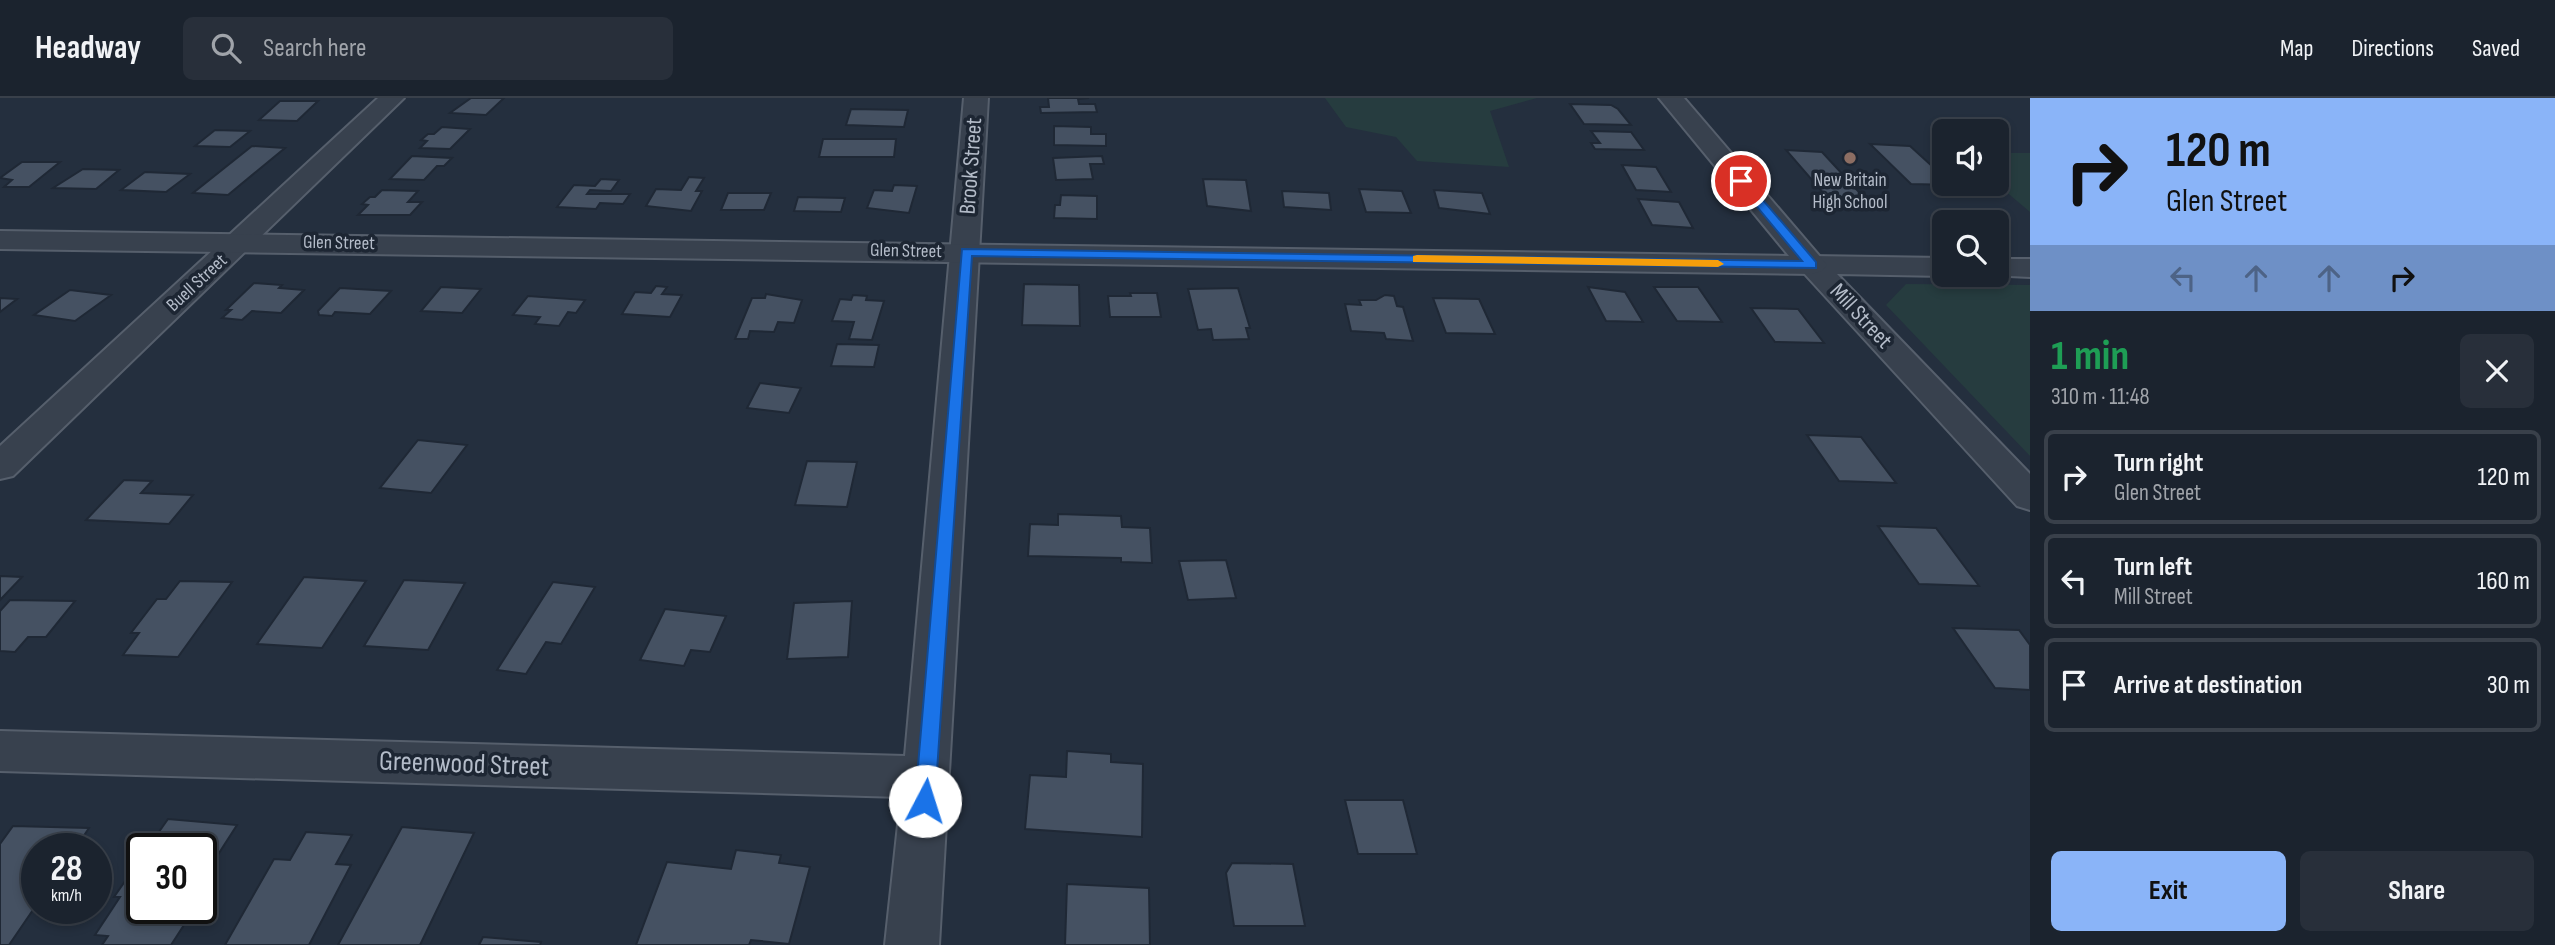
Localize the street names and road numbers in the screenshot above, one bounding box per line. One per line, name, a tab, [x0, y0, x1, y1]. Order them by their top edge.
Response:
street label: Brook Street	[954, 117, 988, 215]
street label: Glen Street	[303, 231, 375, 255]
street label: Glen Street	[870, 239, 942, 263]
street label: Buell Street	[162, 249, 232, 317]
street label: Mill Street	[1824, 278, 1898, 354]
street label: Greenwood Street	[378, 745, 550, 783]

